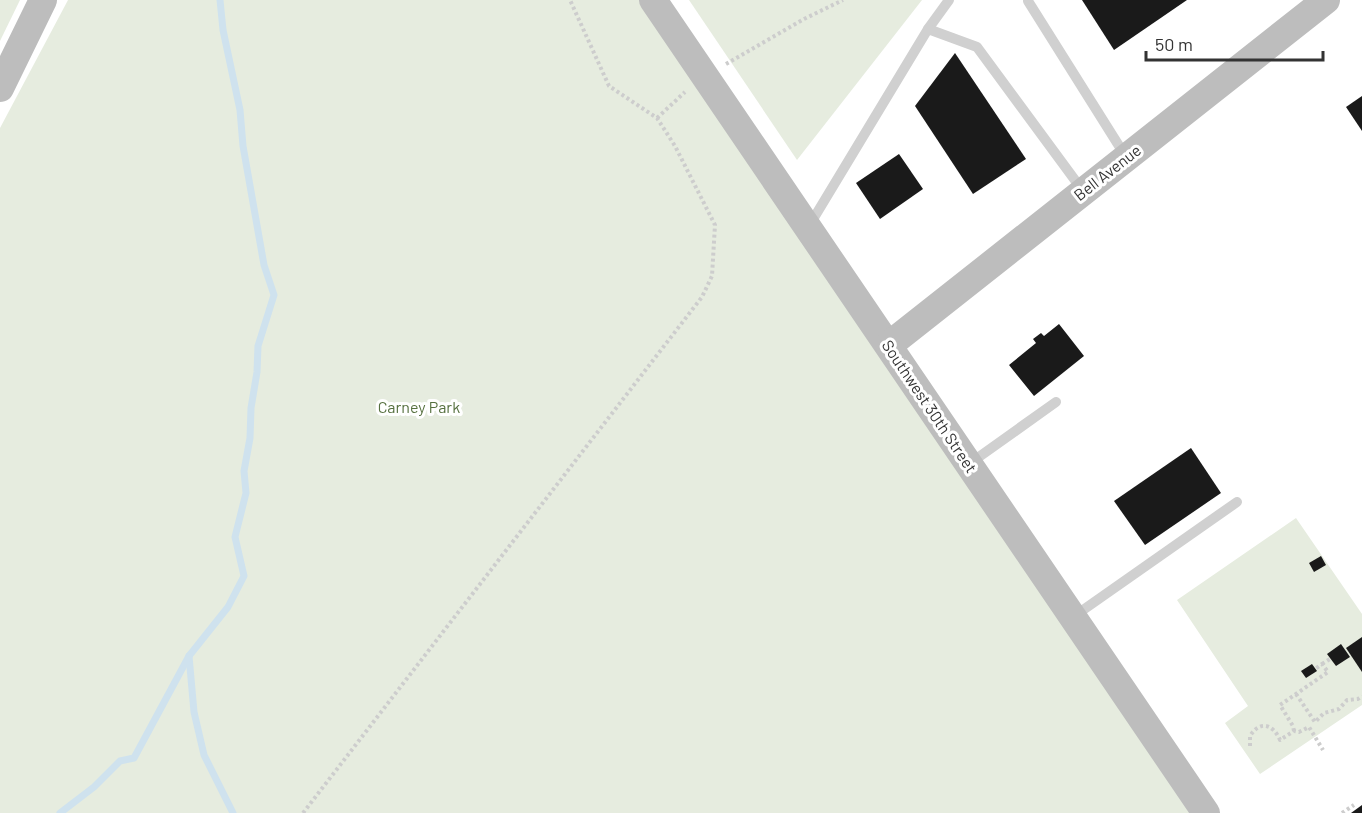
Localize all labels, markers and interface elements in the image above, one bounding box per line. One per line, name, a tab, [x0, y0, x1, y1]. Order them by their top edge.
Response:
scale bar	[1146, 24, 1323, 62]
text: 50 m	[1155, 33, 1193, 55]
street label: Bell Avenue	[1070, 140, 1144, 204]
street label: Southwest 30th Street	[879, 336, 981, 476]
park label: Carney Park	[378, 397, 460, 416]

